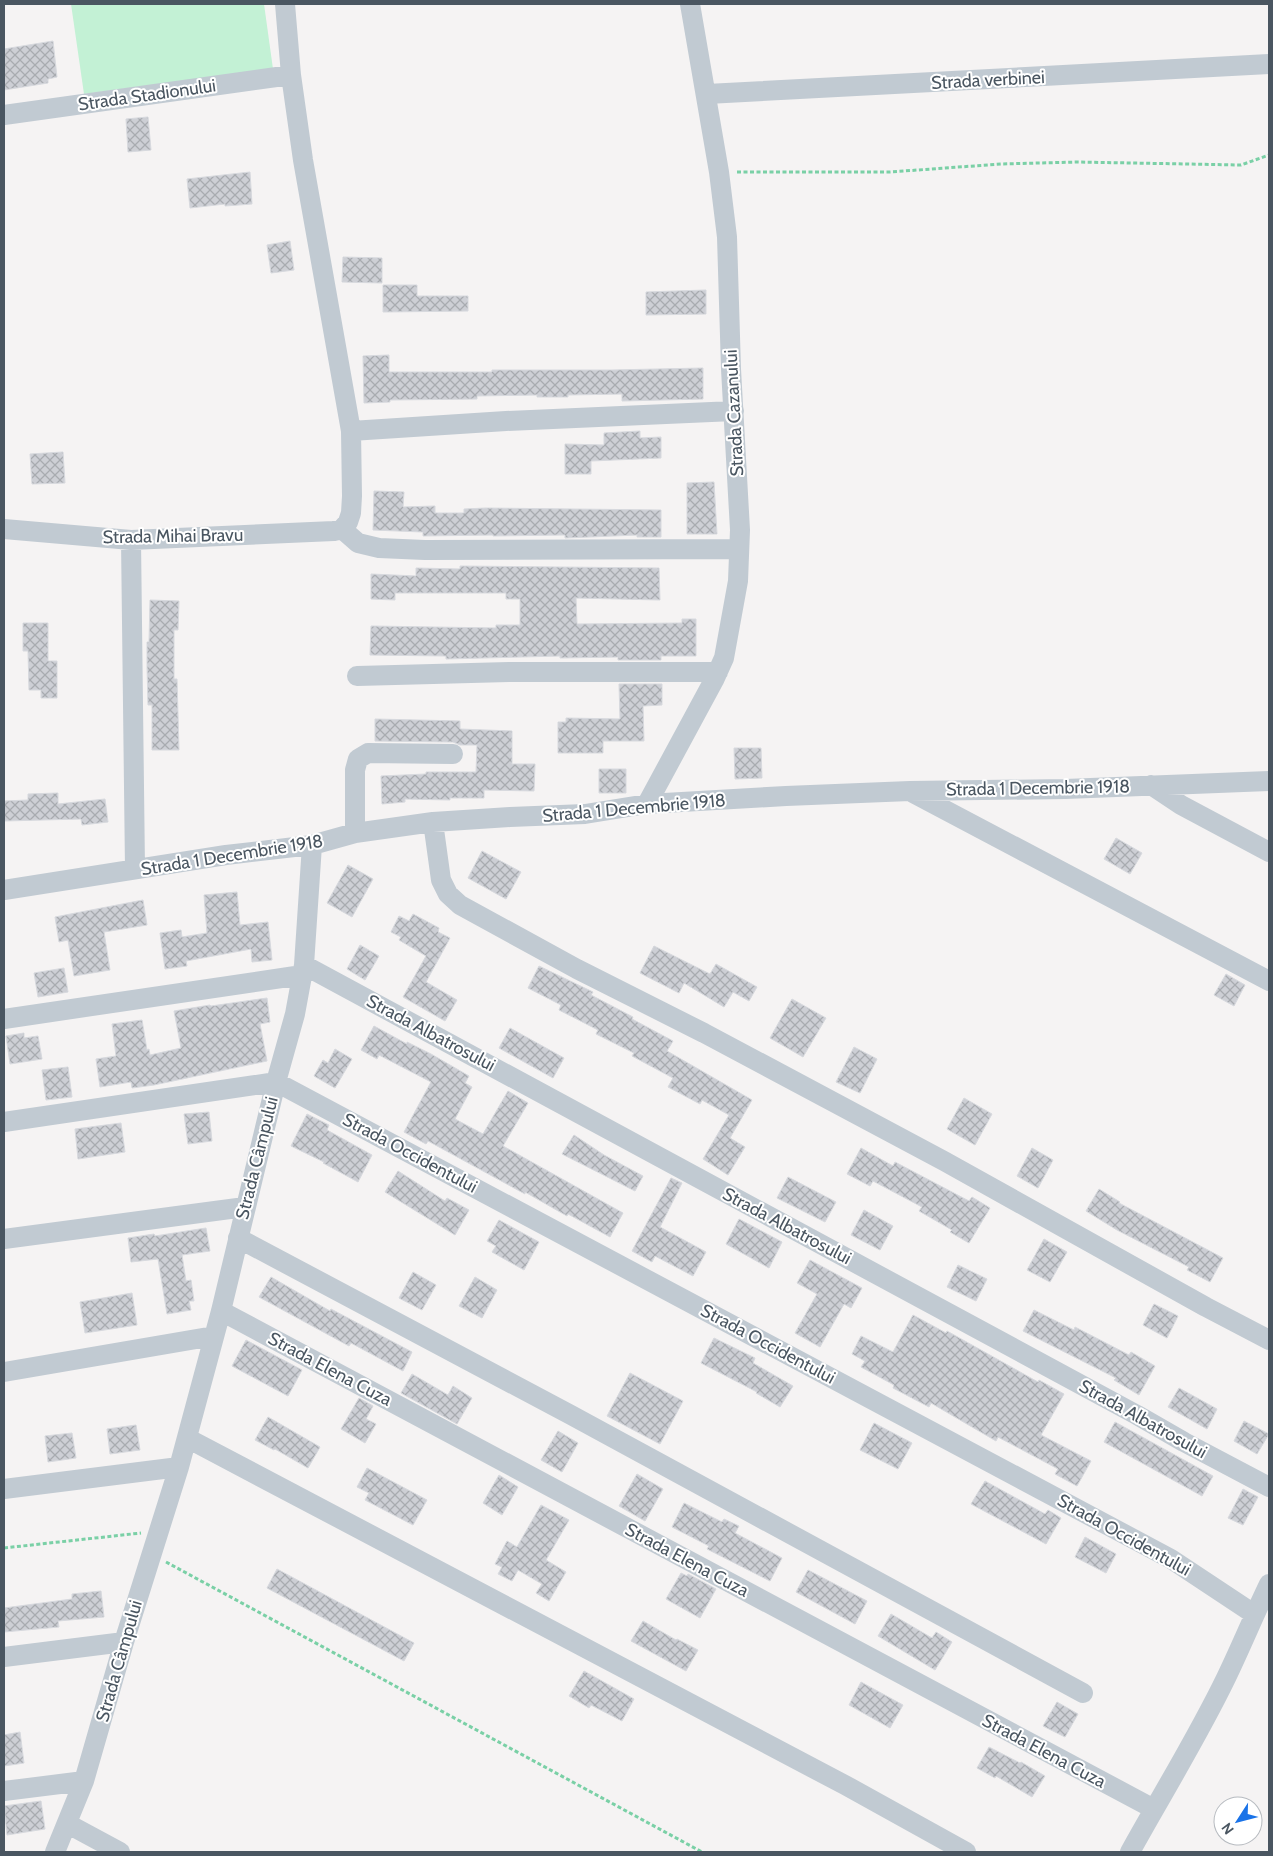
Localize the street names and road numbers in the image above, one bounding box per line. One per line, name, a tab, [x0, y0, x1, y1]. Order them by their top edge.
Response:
street label: Strada verbinei	[931, 66, 1045, 94]
street label: Strada Stadionului	[77, 74, 217, 116]
street label: Strada Cazanului	[720, 349, 748, 477]
street label: Strada Mihai Bravu	[103, 524, 243, 548]
street label: Strada 1 Decembrie 1918	[946, 775, 1130, 801]
street label: Strada 1 Decembrie 1918	[541, 789, 727, 827]
street label: Strada 1 Decembrie 1918	[139, 830, 325, 880]
street label: Strada Albatrosului	[363, 990, 499, 1076]
street label: Strada Câmpului	[231, 1094, 283, 1222]
street label: Strada Occidentului	[339, 1108, 481, 1198]
street label: Strada Albatrosului	[719, 1183, 855, 1269]
street label: Strada Occidentului	[697, 1299, 839, 1389]
street label: Strada Elena Cuza	[264, 1327, 396, 1411]
street label: Strada Albatrosului	[1075, 1375, 1211, 1463]
street label: Strada Occidentului	[1053, 1489, 1195, 1581]
street label: Strada Elena Cuza	[621, 1518, 753, 1602]
street label: Strada Câmpului	[91, 1598, 147, 1724]
street label: Strada Elena Cuza	[978, 1709, 1110, 1793]

